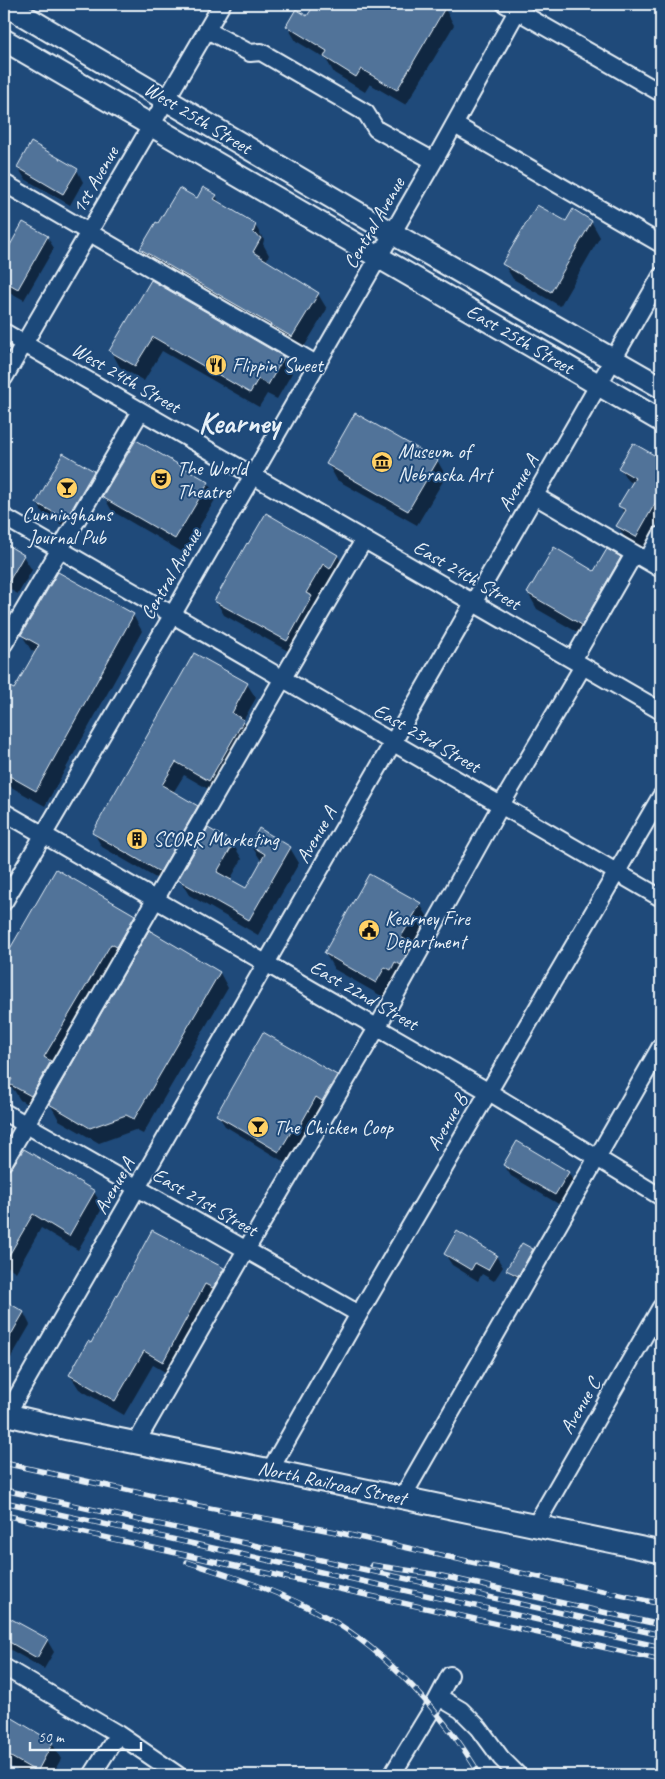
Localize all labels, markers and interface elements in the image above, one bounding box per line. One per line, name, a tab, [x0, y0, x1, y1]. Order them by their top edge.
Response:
street label: West 25th Street	[140, 76, 258, 161]
street label: 1st Avenue	[66, 141, 125, 218]
street label: Central Avenue	[338, 172, 411, 273]
street label: East 25th Street	[462, 298, 580, 381]
street label: West 24th Street	[67, 337, 187, 420]
restaurant icon: Flippin' Sweet	[204, 353, 228, 377]
place label: Flippin' Sweet	[232, 353, 325, 378]
district label: Kearney	[198, 404, 282, 442]
place label: Museum of Nebraska Art	[398, 439, 495, 487]
museum icon: Museum of Nebraska Art	[370, 450, 394, 474]
street label: Avenue A	[492, 450, 545, 516]
place label: The World Theatre	[177, 456, 250, 504]
theatre icon: The World Theatre	[149, 467, 173, 491]
bar icon: Cunninghams Journal Pub	[55, 476, 79, 500]
place label: Cunninghams Journal Pub	[22, 502, 114, 550]
street label: Central Avenue	[135, 523, 208, 624]
street label: East 24th Street	[409, 534, 527, 617]
street label: East 23rd Street	[369, 698, 487, 780]
street label: Avenue A	[290, 802, 343, 868]
building icon: SCORR Marketing	[125, 827, 149, 851]
place label: SCORR Marketing	[153, 827, 280, 852]
place label: Kearney Fire Department	[385, 906, 471, 954]
public building icon: Kearney Fire Department	[357, 918, 381, 942]
street label: East 22nd Street	[306, 954, 424, 1037]
street label: Avenue B	[421, 1088, 474, 1155]
bar icon: The Chicken Coop	[246, 1115, 270, 1139]
place label: The Chicken Coop	[274, 1115, 394, 1140]
street label: Avenue A	[88, 1153, 141, 1219]
street label: East 21st Street	[148, 1162, 264, 1243]
street label: Avenue C	[554, 1371, 607, 1438]
street label: North Railroad Street	[256, 1455, 411, 1512]
scale bar	[30, 1719, 141, 1751]
text: 50 m	[38, 1728, 65, 1747]

